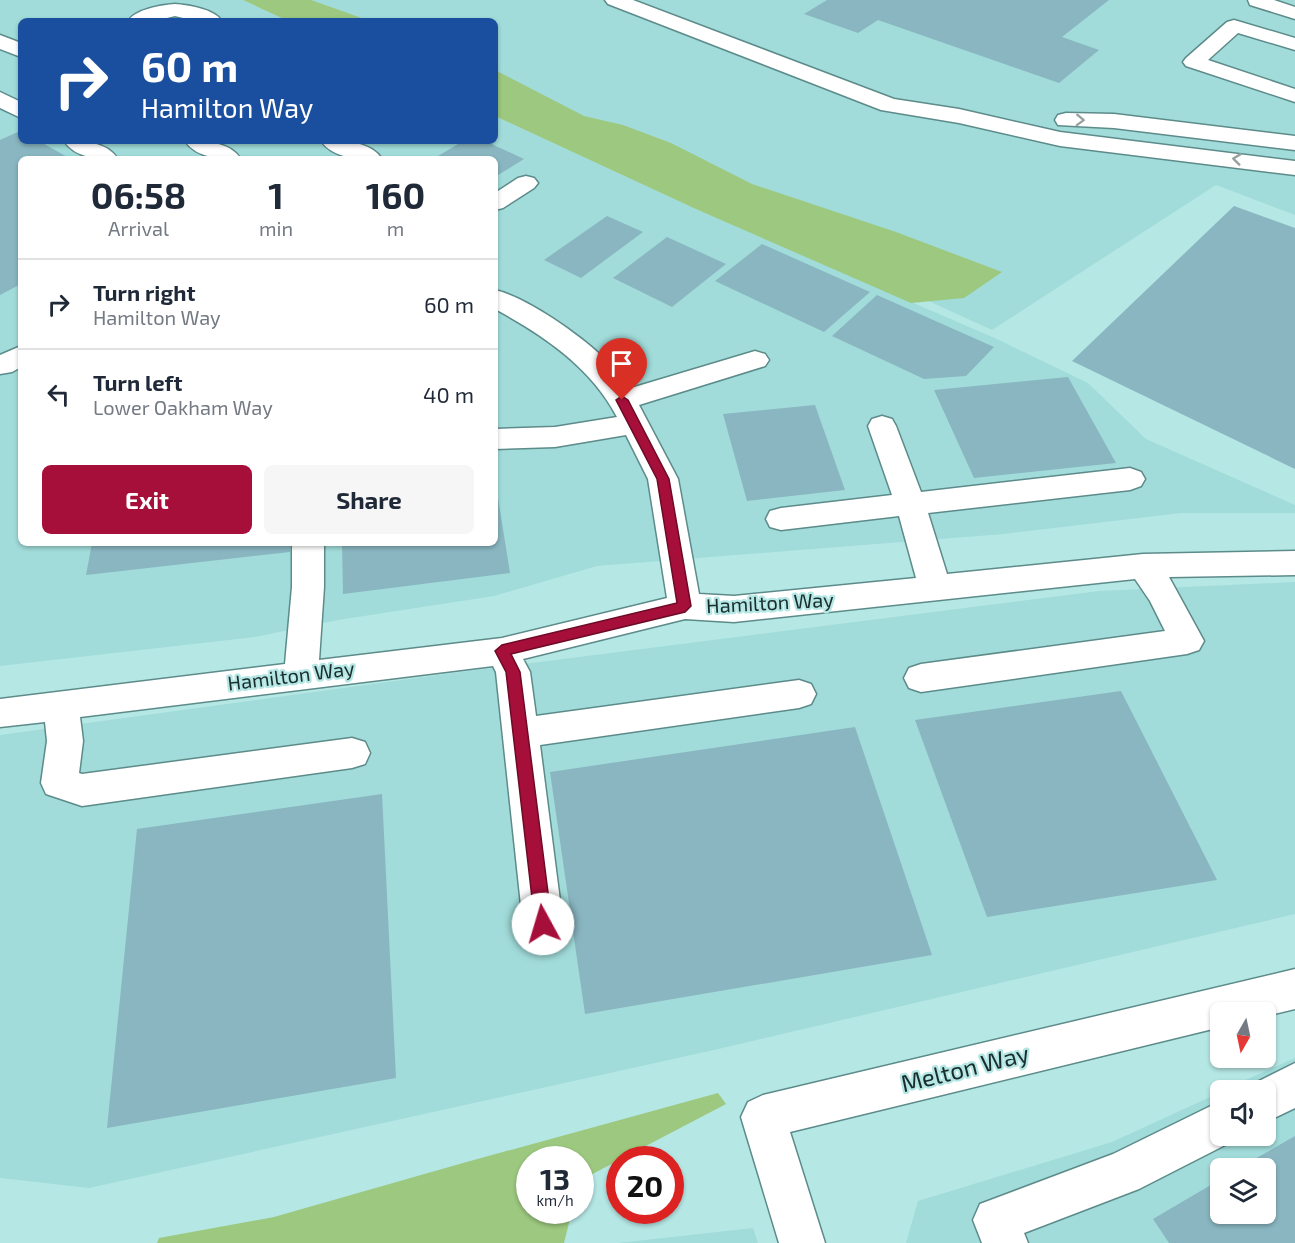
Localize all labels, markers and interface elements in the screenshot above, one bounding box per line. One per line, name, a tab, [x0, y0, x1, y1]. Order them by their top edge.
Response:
text: 60 m	[141, 40, 238, 90]
icon: right	[42, 42, 120, 120]
text: Hamilton Way	[141, 91, 313, 123]
one-way arrow	[1076, 114, 1085, 126]
one-way arrow	[1233, 154, 1242, 166]
text: 06:58	[91, 173, 186, 216]
text: 1	[268, 173, 284, 216]
text: 160	[366, 173, 425, 216]
text: Arrival	[108, 216, 169, 240]
text: min	[259, 216, 293, 240]
text: m	[387, 216, 404, 240]
text: Turn right	[93, 279, 195, 305]
icon: right	[42, 288, 75, 321]
text: 60 m	[424, 291, 474, 317]
text: Hamilton Way	[93, 305, 221, 329]
pin	[596, 338, 647, 400]
icon: arrive	[605, 347, 638, 380]
text: Turn left	[93, 369, 182, 395]
icon: left	[42, 378, 75, 411]
text: 40 m	[423, 381, 474, 407]
text: Lower Oakham Way	[93, 395, 273, 419]
button: Exit	[42, 465, 252, 534]
button: Share	[264, 465, 474, 534]
street label: Hamilton Way	[706, 587, 835, 617]
street label: Hamilton Way	[226, 655, 356, 695]
position arrow	[511, 892, 575, 956]
north arrow	[1210, 1002, 1276, 1068]
map controls	[1210, 1002, 1276, 1224]
street label: Melton Way	[898, 1038, 1032, 1097]
button: sound	[1210, 1080, 1276, 1146]
speed limit sign: 20	[606, 1146, 684, 1224]
button: layers	[1210, 1158, 1276, 1224]
text: 13	[540, 1160, 570, 1196]
text: km/h	[536, 1191, 574, 1209]

